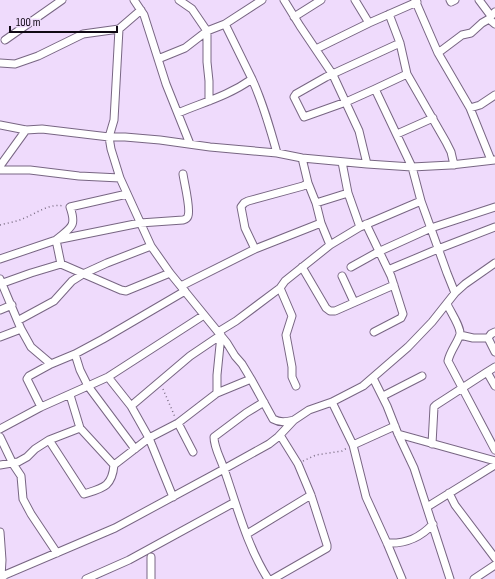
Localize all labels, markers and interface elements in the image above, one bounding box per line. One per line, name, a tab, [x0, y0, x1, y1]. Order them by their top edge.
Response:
scale bar	[10, 8, 117, 34]
text: 100 m	[16, 15, 41, 30]

